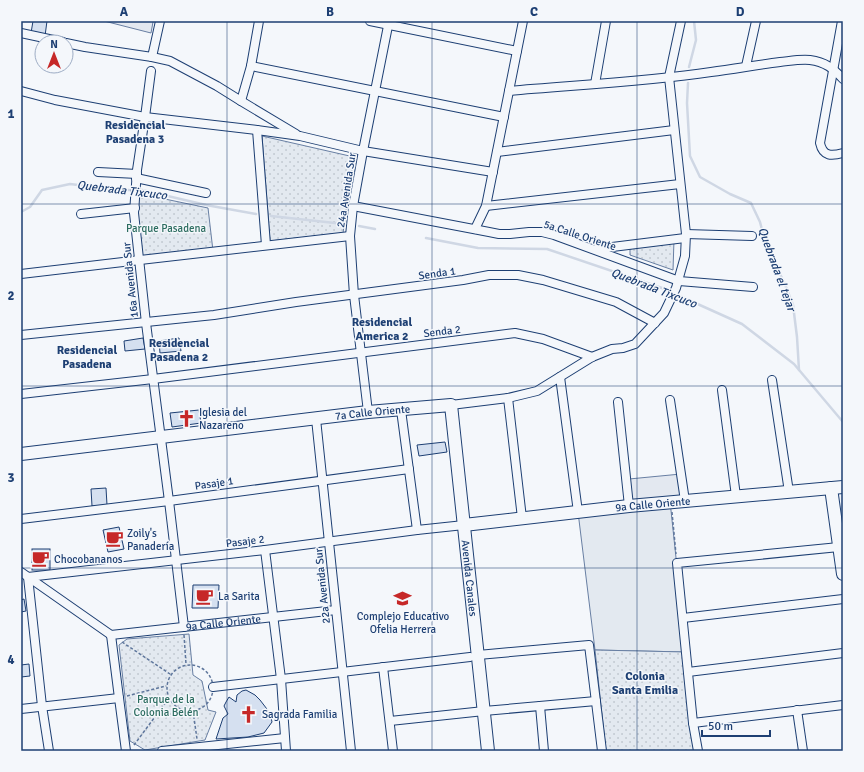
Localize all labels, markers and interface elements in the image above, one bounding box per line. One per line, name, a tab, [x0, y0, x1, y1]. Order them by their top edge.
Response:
text: A	[120, 4, 129, 20]
text: B	[326, 4, 334, 20]
text: C	[530, 4, 538, 20]
text: D	[736, 4, 745, 20]
north arrow	[34, 34, 74, 74]
text: N	[50, 38, 58, 51]
text: 1	[7, 106, 15, 122]
district label: Residencial Pasadena 3	[105, 118, 165, 147]
street label: 24a Avenida Sur	[334, 152, 359, 229]
water label: Quebrada Tixcuco	[76, 178, 169, 204]
street label: 5a Calle Oriente	[542, 218, 618, 253]
park label: Parque Pasadena	[126, 222, 206, 235]
water label: Quebrada el tejar	[754, 225, 799, 315]
street label: 16a Avenida Sur	[120, 242, 141, 318]
street label: Senda 1	[418, 264, 457, 283]
water label: Quebrada Tixcuco	[609, 265, 699, 312]
text: 2	[7, 288, 15, 304]
district label: Residencial America 2	[352, 315, 412, 344]
street label: Senda 2	[423, 323, 461, 340]
district label: Residencial Pasadena 2	[149, 336, 209, 365]
district label: Residencial Pasadena	[57, 343, 117, 372]
street label: 7a Calle Oriente	[334, 402, 411, 423]
place label: Iglesia del Nazareno	[199, 406, 247, 432]
church icon: Iglesia del Nazareno	[176, 408, 196, 428]
text: 3	[7, 470, 15, 486]
street label: Pasaje 1	[194, 474, 234, 493]
street label: 9a Calle Oriente	[615, 495, 691, 515]
place label: Zoily's Panadería	[127, 527, 175, 553]
cafe icon: Zoily's Panadería	[104, 529, 124, 549]
street label: Pasaje 2	[225, 533, 265, 550]
street label: Avenida Canales	[458, 539, 480, 617]
street label: 22a Avenida Sur	[312, 548, 333, 624]
cafe icon: Chocobananos	[31, 549, 51, 569]
place label: Chocobananos	[54, 553, 123, 566]
cafe icon: La Sarita	[195, 586, 215, 606]
school or university icon: Complejo Educativo Ofelia Herrera	[393, 588, 413, 608]
place label: La Sarita	[218, 590, 260, 603]
place label: Complejo Educativo Ofelia Herrera	[357, 610, 450, 636]
street label: 9a Calle Oriente	[185, 612, 262, 634]
text: 4	[7, 652, 15, 668]
district label: Colonia Santa Emilia	[612, 669, 678, 698]
park label: Parque de la Colonia Belén	[134, 693, 198, 719]
church icon: Sagrada Familia	[239, 704, 259, 724]
place label: Sagrada Familia	[262, 708, 338, 721]
scale bar	[702, 712, 770, 738]
text: 50 m	[708, 719, 733, 734]

